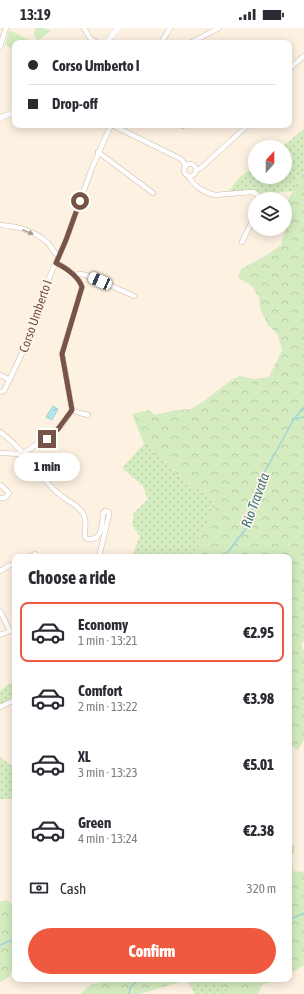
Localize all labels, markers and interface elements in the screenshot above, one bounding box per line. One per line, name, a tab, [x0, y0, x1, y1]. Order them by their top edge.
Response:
text: 13:19	[20, 6, 51, 23]
text: Corso Umberto I	[52, 57, 140, 74]
text: Drop-off	[52, 95, 98, 112]
north arrow	[248, 140, 292, 184]
map controls	[248, 140, 292, 236]
route start	[71, 192, 89, 210]
button: layers	[248, 192, 292, 236]
one-way arrow	[22, 229, 34, 235]
car	[87, 271, 113, 291]
street label: Corso Umberto I	[16, 278, 55, 354]
route end	[38, 430, 56, 448]
callout: 1 min	[14, 453, 80, 481]
text: 1 min	[34, 459, 60, 474]
water label: Rio Travata	[238, 470, 272, 529]
text: Choose a ride	[28, 567, 116, 588]
icon: car	[30, 614, 66, 650]
text: Economy	[78, 616, 128, 633]
text: €2.95	[243, 624, 274, 641]
text: 1 min · 13:21	[78, 633, 138, 648]
icon: car	[30, 680, 66, 716]
text: Comfort	[78, 682, 122, 699]
text: €3.98	[243, 690, 274, 707]
text: 2 min · 13:22	[78, 699, 138, 714]
icon: car	[30, 746, 66, 782]
text: XL	[78, 748, 91, 765]
text: €5.01	[243, 756, 274, 773]
text: 3 min · 13:23	[78, 765, 138, 780]
icon: car	[30, 812, 66, 848]
text: Green	[78, 814, 111, 831]
text: €2.38	[243, 822, 274, 839]
text: 4 min · 13:24	[78, 831, 138, 846]
icon: cash	[28, 877, 50, 899]
text: Cash	[60, 880, 86, 897]
text: 320 m	[247, 881, 276, 896]
button: Confirm	[28, 928, 276, 974]

